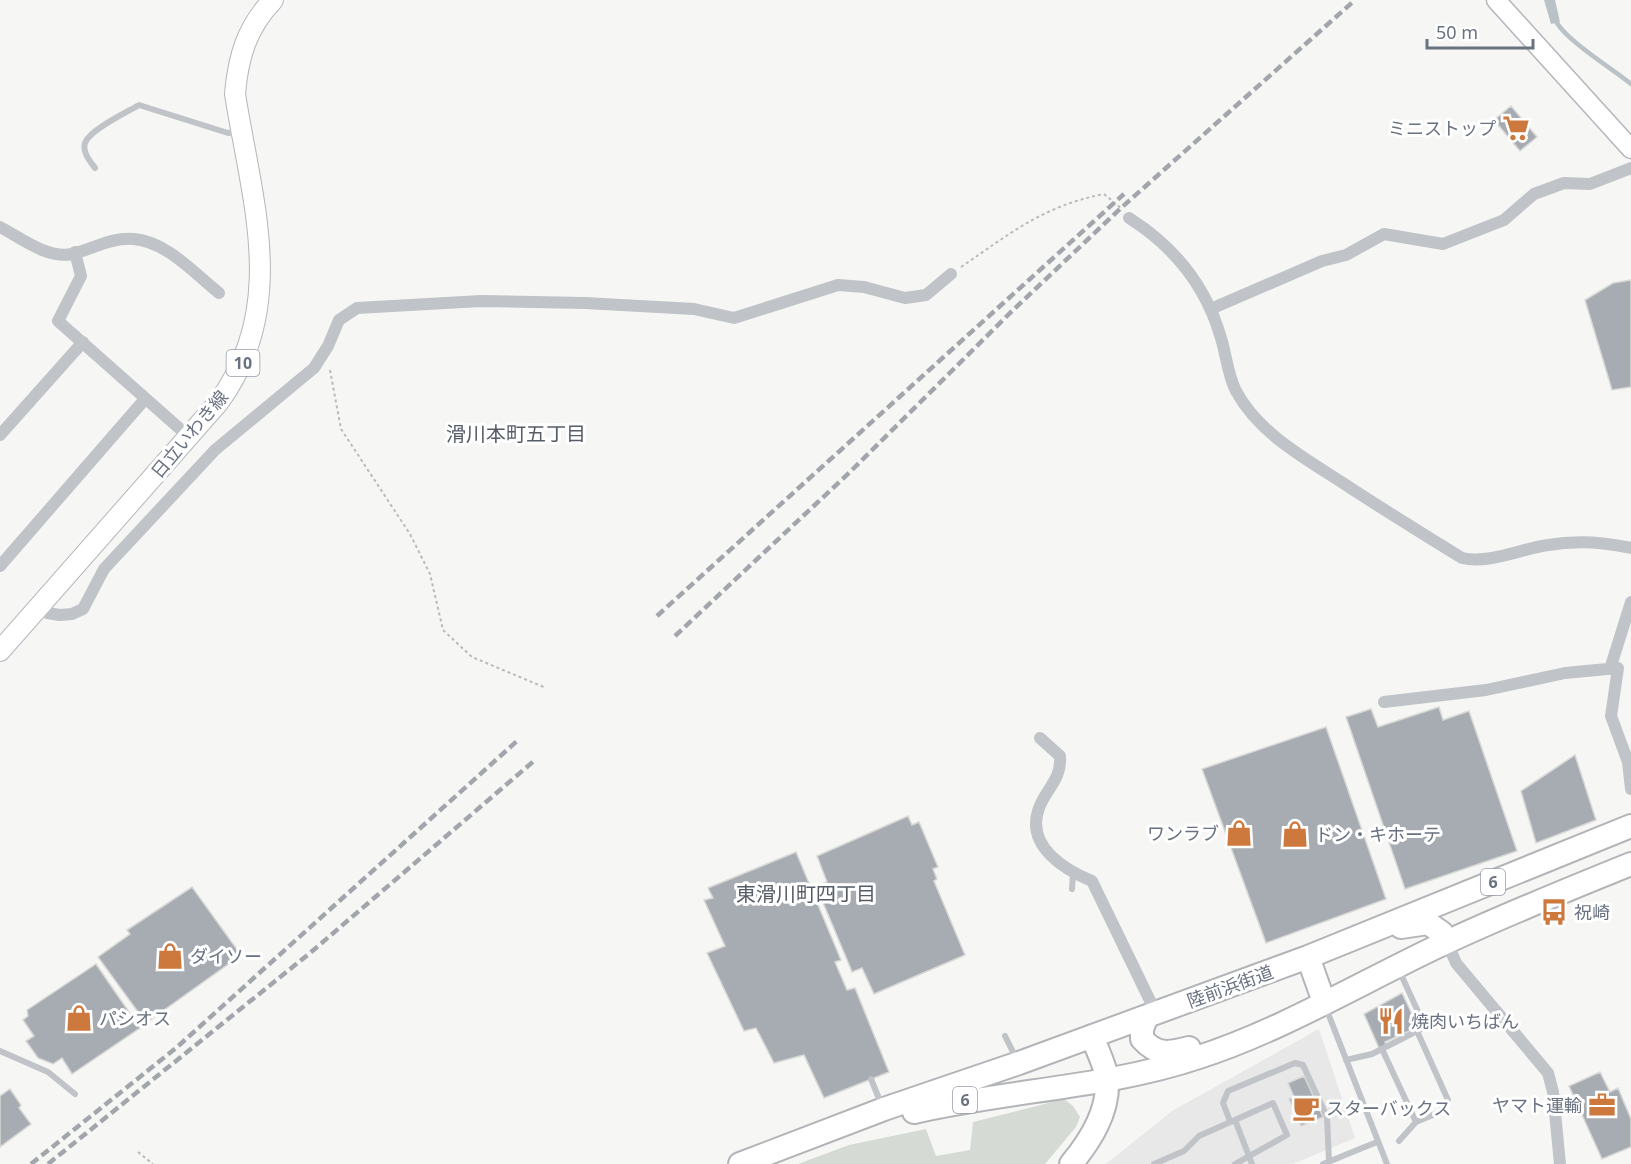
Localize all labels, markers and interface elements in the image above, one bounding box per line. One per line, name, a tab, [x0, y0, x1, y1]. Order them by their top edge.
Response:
scale bar	[1427, 12, 1534, 50]
text: 50 m	[1436, 20, 1478, 44]
supermarket icon: ミニストップ	[1501, 113, 1531, 143]
place label: ミニストップ	[1388, 116, 1496, 140]
road number: 10	[226, 350, 260, 376]
street label: 日立いわき線	[145, 385, 233, 483]
district label: 滑川本町五丁目	[446, 420, 586, 447]
shop icon: ワンラブ	[1224, 818, 1254, 848]
shop icon: ドン・キホーテ	[1280, 819, 1310, 849]
place label: ワンラブ	[1147, 821, 1219, 845]
place label: ドン・キホーテ	[1315, 822, 1441, 846]
road number: 6	[1481, 869, 1505, 895]
district label: 東滑川町四丁目	[736, 880, 876, 907]
bus stop icon: 祝崎	[1539, 897, 1569, 927]
place label: 祝崎	[1574, 900, 1610, 924]
shop icon: ダイソー	[155, 941, 185, 971]
place label: ダイソー	[190, 944, 262, 968]
street label: 陸前浜街道	[1184, 959, 1276, 1013]
shop icon: パシオス	[64, 1003, 94, 1033]
place label: パシオス	[99, 1006, 171, 1030]
restaurant icon: 焼肉いちばん	[1376, 1006, 1406, 1036]
place label: 焼肉いちばん	[1411, 1009, 1519, 1033]
road number: 6	[953, 1087, 977, 1113]
office icon: ヤマト運輸	[1587, 1090, 1617, 1120]
cafe icon: スターバックス	[1291, 1093, 1321, 1123]
place label: ヤマト運輸	[1492, 1093, 1582, 1117]
place label: スターバックス	[1326, 1096, 1451, 1120]

